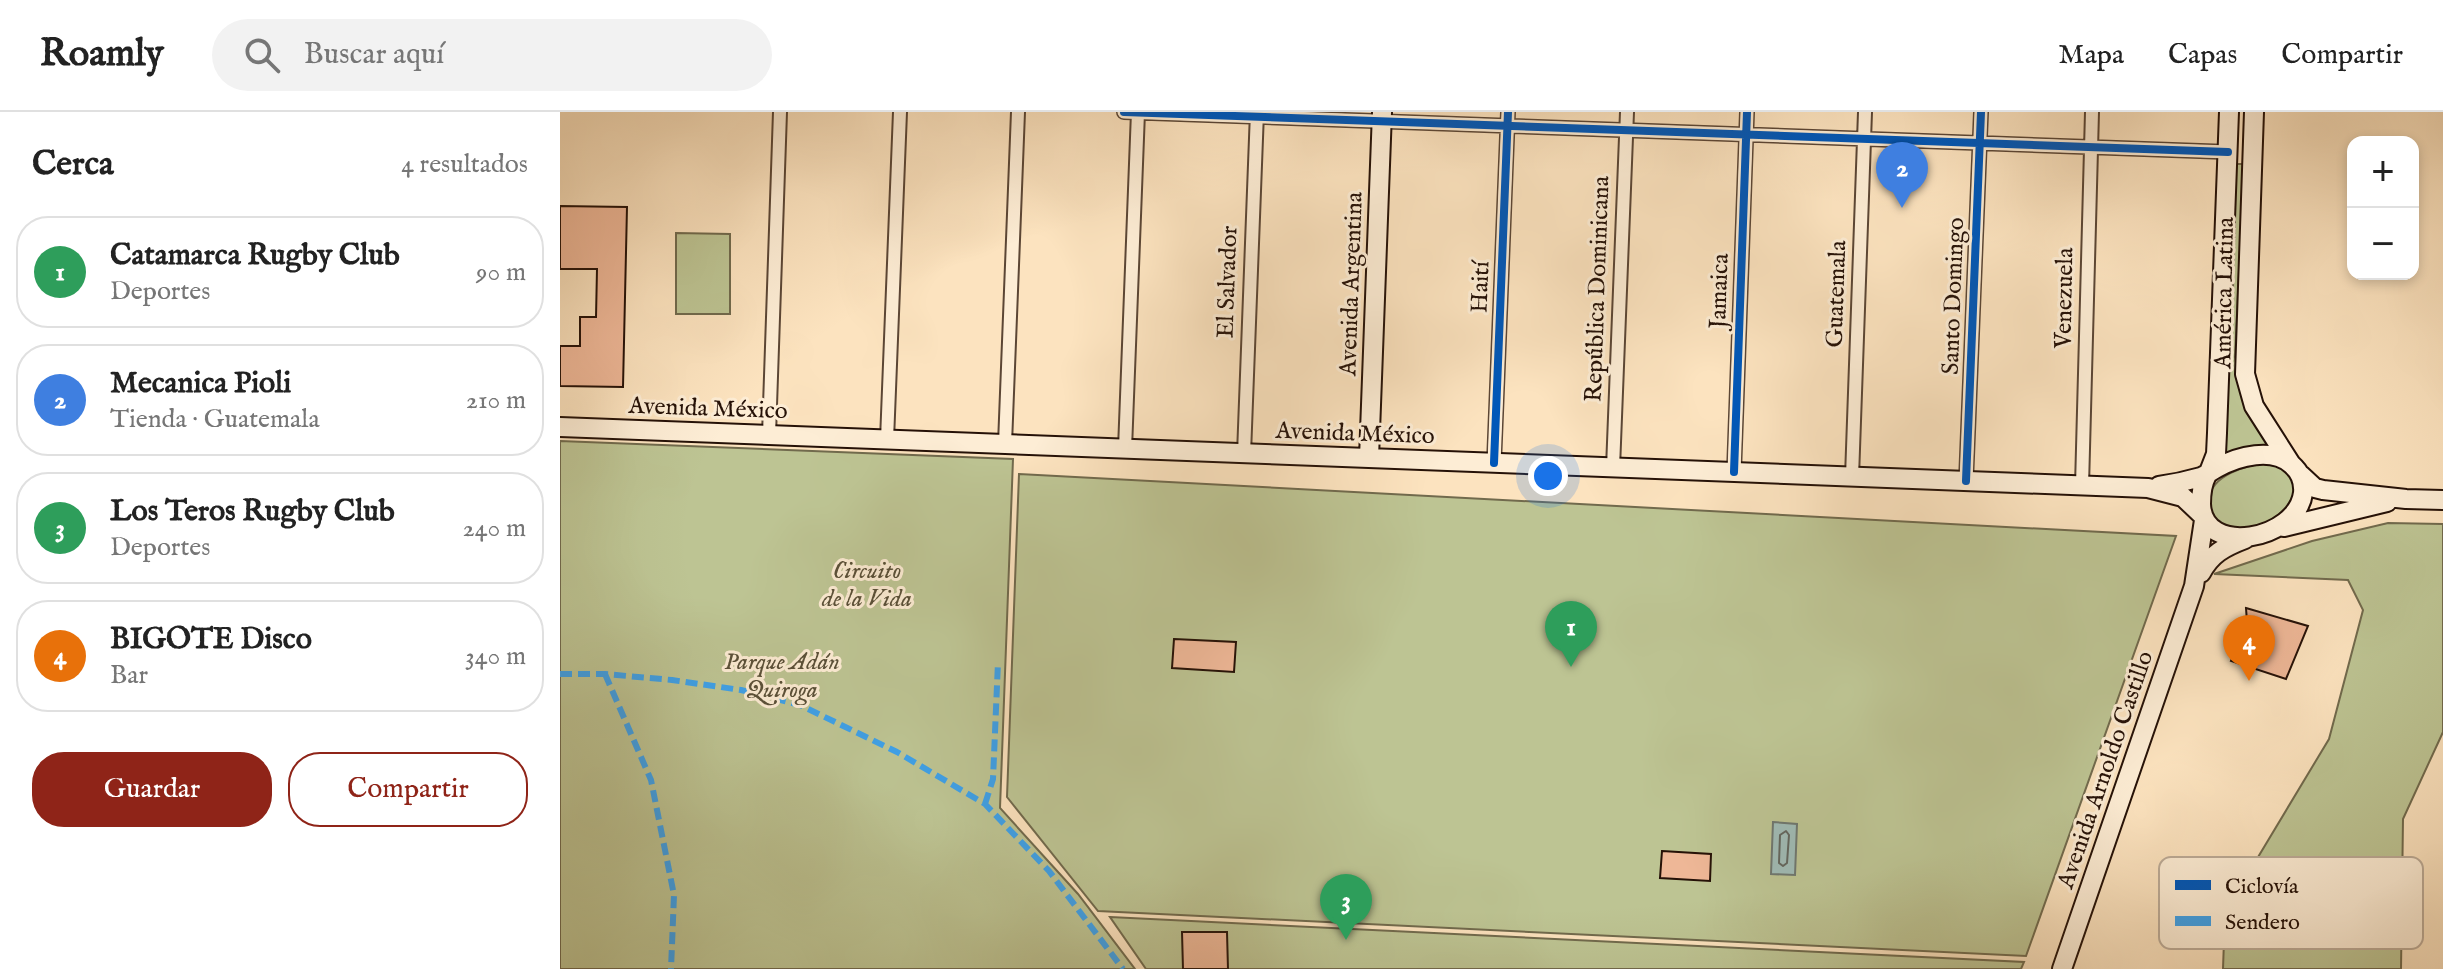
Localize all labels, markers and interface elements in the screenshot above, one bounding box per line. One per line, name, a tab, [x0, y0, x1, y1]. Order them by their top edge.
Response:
search box	[212, 19, 772, 91]
text: Roamly	[40, 31, 164, 79]
icon: search	[240, 33, 284, 77]
text: Buscar aquí	[304, 36, 444, 74]
text: Mapa	[2058, 38, 2124, 73]
text: Capas	[2168, 38, 2237, 73]
text: Compartir	[2281, 38, 2403, 73]
map controls	[2347, 136, 2419, 280]
button: +	[2347, 136, 2419, 208]
pin: 2	[1876, 142, 1928, 208]
text: Cerca	[32, 143, 114, 186]
text: 4 resultados	[401, 148, 528, 181]
street label: República Dominicana	[1579, 175, 1617, 403]
street label: Avenida Argentina	[1333, 191, 1371, 378]
button: −	[2347, 208, 2419, 280]
street label: América Latina	[2208, 216, 2242, 370]
street label: Santo Domingo	[1936, 217, 1972, 375]
street label: El Salvador	[1211, 225, 1245, 339]
text: Catamarca Rugby Club	[110, 237, 400, 275]
street label: Guatemala	[1820, 239, 1854, 348]
street label: Venezuela	[2049, 247, 2081, 350]
street label: Jamaica	[1703, 252, 1737, 332]
text: 1	[55, 256, 65, 289]
text: 90 m	[476, 256, 526, 289]
street label: Haití	[1465, 259, 1497, 314]
text: Deportes	[110, 275, 210, 308]
text: Mecanica Pioli	[110, 365, 291, 403]
text: 2	[54, 384, 66, 417]
text: 210 m	[466, 384, 526, 417]
street label: Avenida México	[627, 391, 788, 427]
text: Tienda · Guatemala	[110, 403, 320, 436]
street label: Avenida México	[1274, 416, 1435, 452]
your location	[1528, 456, 1568, 496]
text: Los Teros Rugby Club	[110, 493, 395, 531]
text: 3	[55, 512, 65, 545]
text: 240 m	[463, 512, 526, 545]
text: Deportes	[110, 531, 210, 564]
park label: Circuito de la Vida	[821, 556, 912, 615]
pin: 1	[1545, 601, 1597, 667]
pin: 4	[2223, 615, 2275, 681]
text: BIGOTE Disco	[110, 621, 312, 659]
text: 4	[54, 640, 66, 673]
text: 340 m	[465, 640, 526, 673]
park label: Parque Adán Quiroga	[724, 647, 840, 706]
street label: Avenida Arnoldo Castillo	[2050, 647, 2161, 894]
text: Bar	[110, 659, 148, 692]
button: Guardar	[32, 752, 272, 827]
button: Compartir	[288, 752, 528, 827]
legend	[2159, 857, 2423, 949]
text: Ciclovía	[2225, 873, 2299, 901]
pin: 3	[1320, 874, 1372, 940]
text: Sendero	[2225, 909, 2300, 937]

